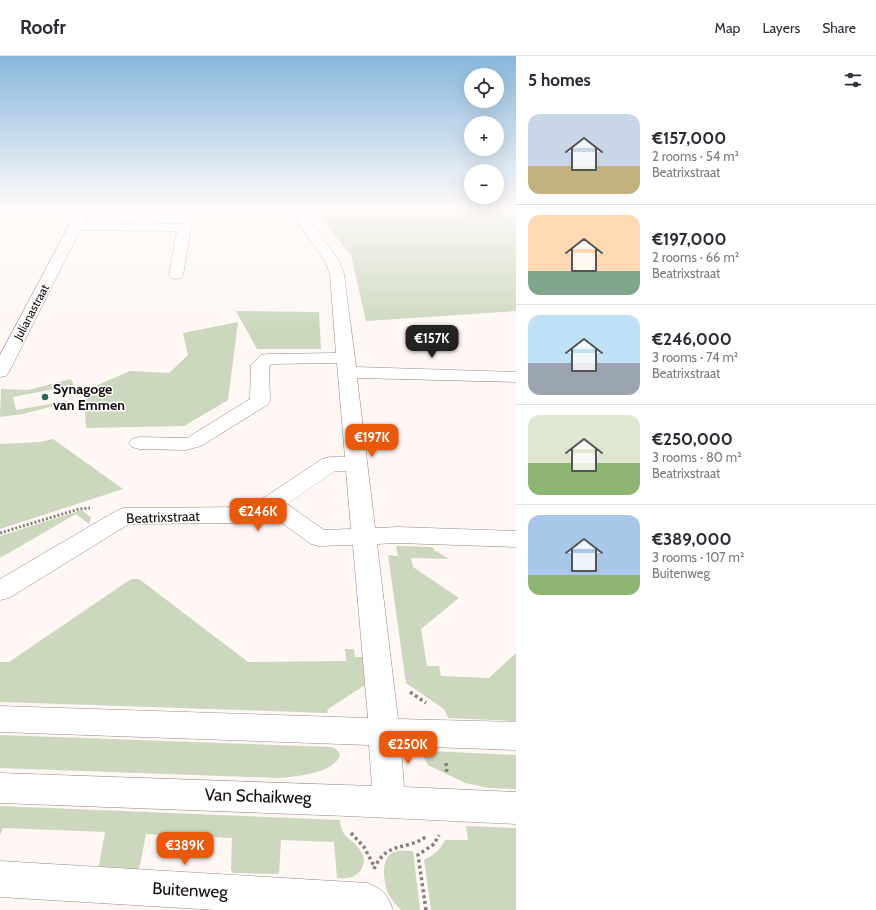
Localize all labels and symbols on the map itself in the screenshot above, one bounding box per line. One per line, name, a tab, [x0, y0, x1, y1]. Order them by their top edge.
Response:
street label: Julianastraat	[10, 282, 52, 343]
pin: €157K	[404, 325, 460, 359]
place label: Synagoge van Emmen	[53, 380, 125, 414]
marker: Synagoge van Emmen	[40, 392, 50, 402]
pin: €197K	[344, 424, 400, 458]
pin: €246K	[230, 498, 286, 532]
street label: Beatrixstraat	[126, 507, 200, 527]
pin: €250K	[380, 731, 436, 765]
street label: Van Schaikweg	[204, 784, 312, 808]
pin: €389K	[157, 832, 213, 866]
street label: Buitenweg	[152, 878, 229, 902]

